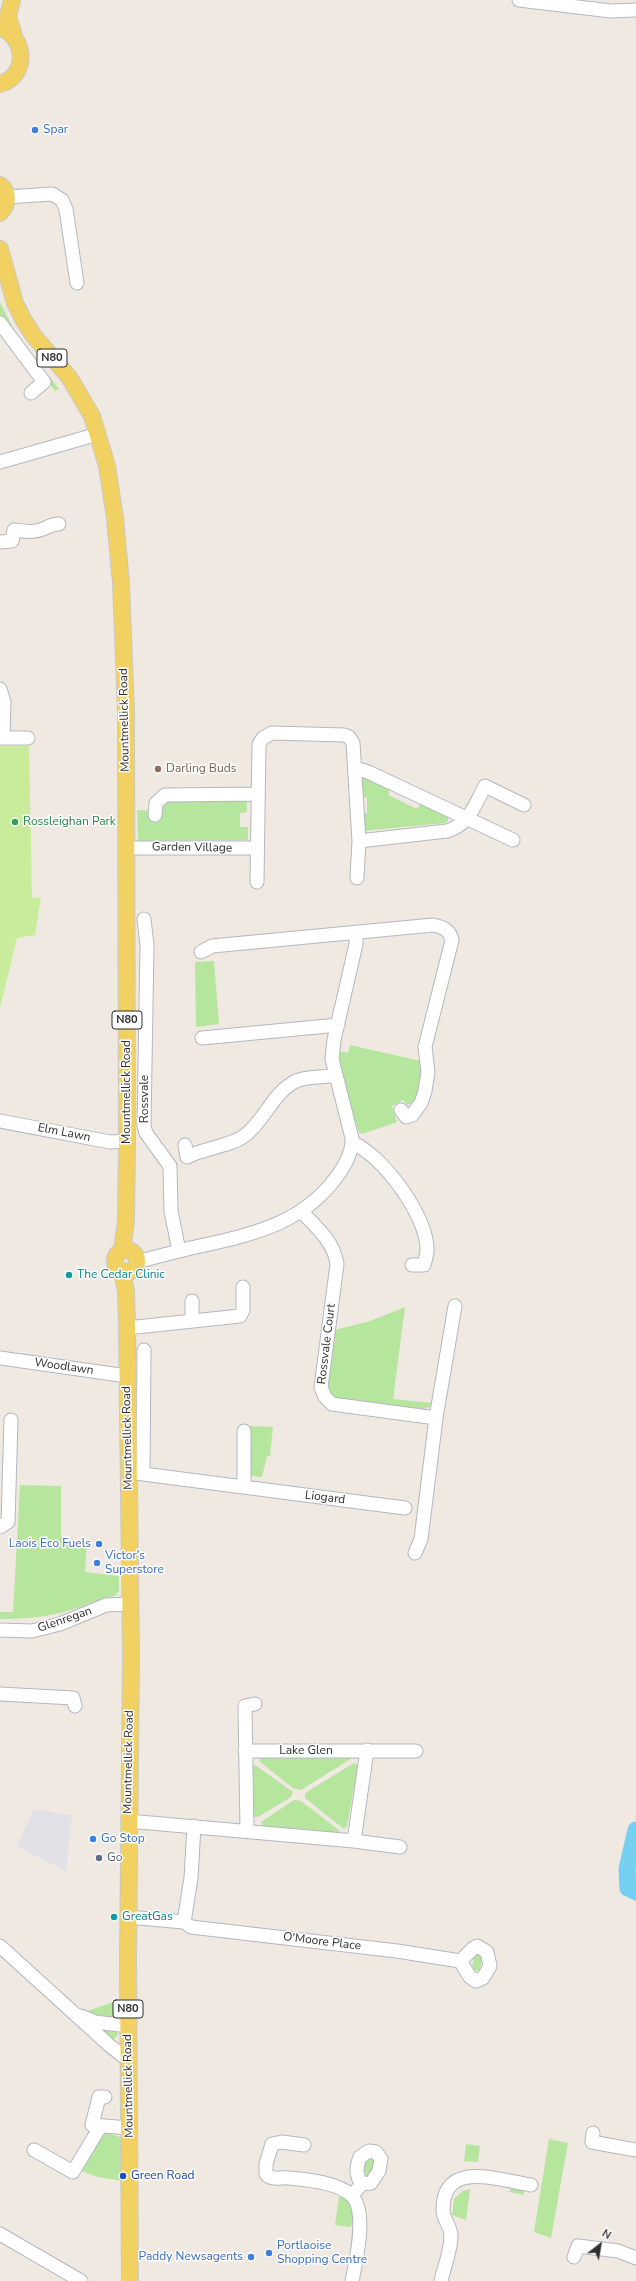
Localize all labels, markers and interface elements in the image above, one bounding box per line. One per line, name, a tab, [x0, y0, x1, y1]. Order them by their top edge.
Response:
place label: Spar	[43, 123, 68, 137]
marker: Spar	[30, 125, 40, 135]
road number: N80	[37, 349, 67, 367]
street label: Mountmellick Road	[117, 668, 133, 772]
place label: Darling Buds	[166, 762, 236, 776]
marker: Darling Buds	[153, 764, 163, 774]
place label: Rossleighan Park	[23, 815, 116, 829]
marker: Rossleighan Park	[10, 817, 20, 827]
street label: Garden Village	[152, 840, 232, 856]
road number: N80	[112, 1011, 142, 1029]
street label: Mountmellick Road	[120, 1040, 134, 1144]
street label: Rossvale	[138, 1075, 152, 1123]
street label: Elm Lawn	[36, 1121, 92, 1145]
place label: The Cedar Clinic	[77, 1268, 165, 1282]
marker: The Cedar Clinic	[64, 1270, 74, 1280]
street label: Rossvale Court	[315, 1303, 339, 1385]
street label: Woodlawn	[33, 1356, 95, 1378]
street label: Mountmellick Road	[120, 1386, 136, 1490]
street label: Liogard	[304, 1488, 346, 1508]
place label: Laois Eco Fuels	[9, 1537, 91, 1551]
marker: Laois Eco Fuels	[94, 1539, 104, 1549]
place label: Victor's Superstore	[105, 1549, 164, 1577]
marker: Victor's Superstore	[92, 1558, 102, 1568]
street label: Glenregan	[36, 1604, 94, 1636]
street label: Mountmellick Road	[121, 1710, 137, 1814]
street label: Lake Glen	[279, 1744, 333, 1758]
place label: Go Stop	[101, 1832, 145, 1846]
marker: Go Stop	[88, 1834, 98, 1844]
place label: Go	[107, 1851, 122, 1865]
marker: Go	[94, 1853, 104, 1863]
place label: GreatGas	[122, 1910, 173, 1924]
marker: GreatGas	[109, 1912, 119, 1922]
street label: O'Moore Place	[282, 1930, 362, 1954]
road number: N80	[113, 2000, 143, 2018]
street label: Mountmellick Road	[121, 2034, 137, 2138]
place label: Green Road	[131, 2169, 195, 2183]
marker: Green Road	[118, 2171, 128, 2181]
north arrow	[580, 2225, 620, 2265]
text: N	[599, 2226, 614, 2243]
place label: Portlaoise Shopping Centre	[277, 2239, 367, 2267]
marker: Portlaoise Shopping Centre	[264, 2248, 274, 2258]
place label: Paddy Newsagents	[139, 2250, 243, 2264]
marker: Paddy Newsagents	[246, 2252, 256, 2262]

